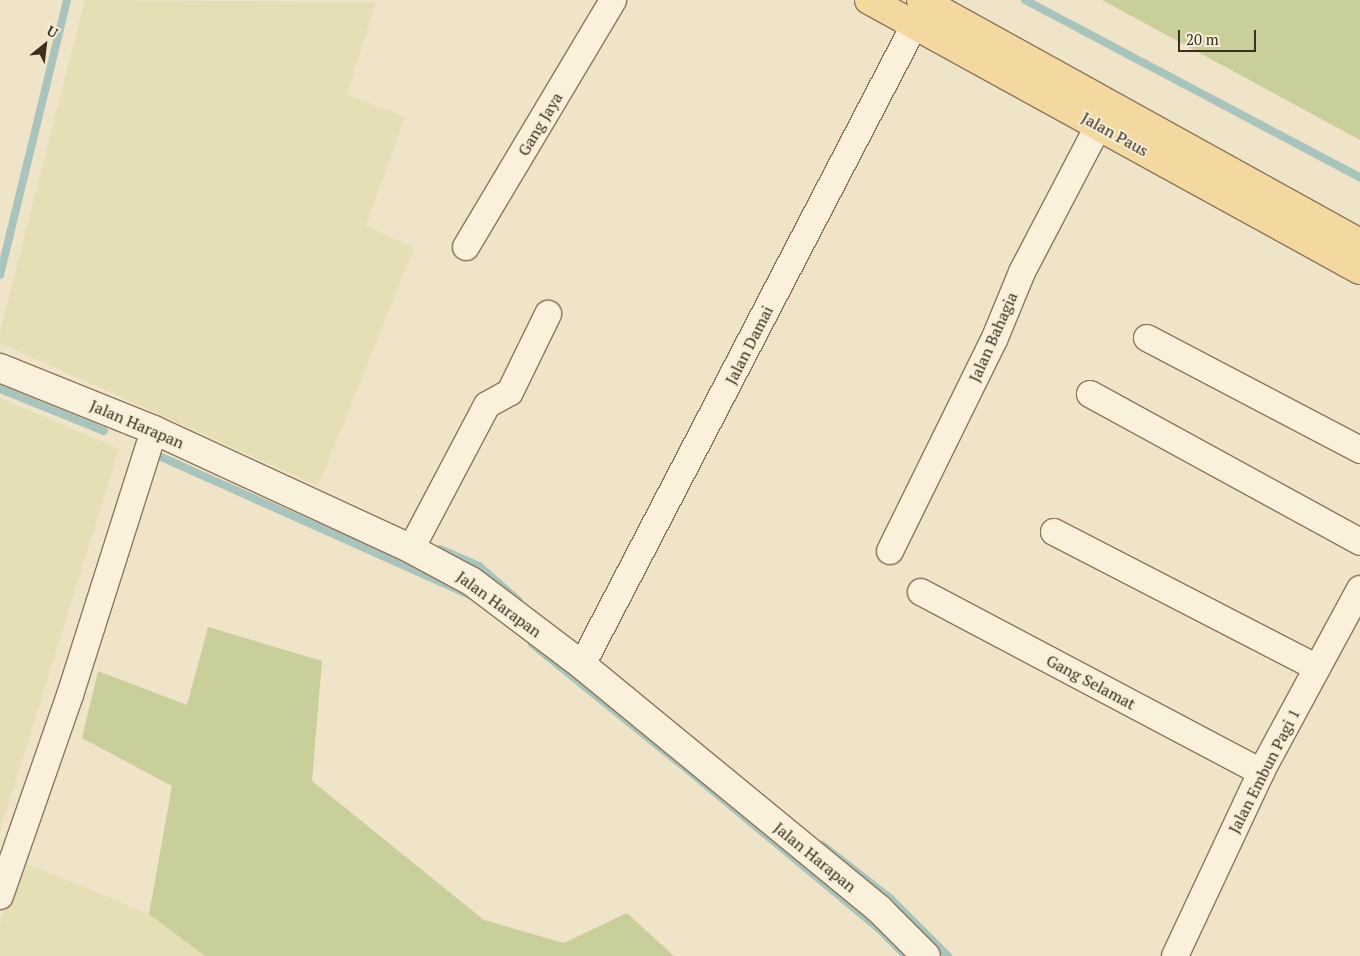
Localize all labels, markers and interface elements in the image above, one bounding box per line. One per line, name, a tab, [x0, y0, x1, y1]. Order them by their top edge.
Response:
north arrow	[20, 20, 70, 70]
scale bar	[1180, 20, 1258, 52]
text: U	[44, 21, 61, 42]
text: 20 m	[1186, 29, 1219, 49]
street label: Gang Jaya	[514, 89, 566, 159]
street label: Jalan Paus	[1078, 108, 1152, 160]
street label: Jalan Bahagia	[965, 289, 1021, 385]
street label: Jalan Damai	[721, 302, 777, 388]
street label: Jalan Harapan	[87, 396, 187, 452]
street label: Jalan Harapan	[453, 567, 545, 641]
street label: Gang Selamat	[1043, 650, 1139, 714]
street label: Jalan Embun Pagi 1	[1224, 705, 1304, 837]
street label: Jalan Harapan	[770, 818, 860, 896]

